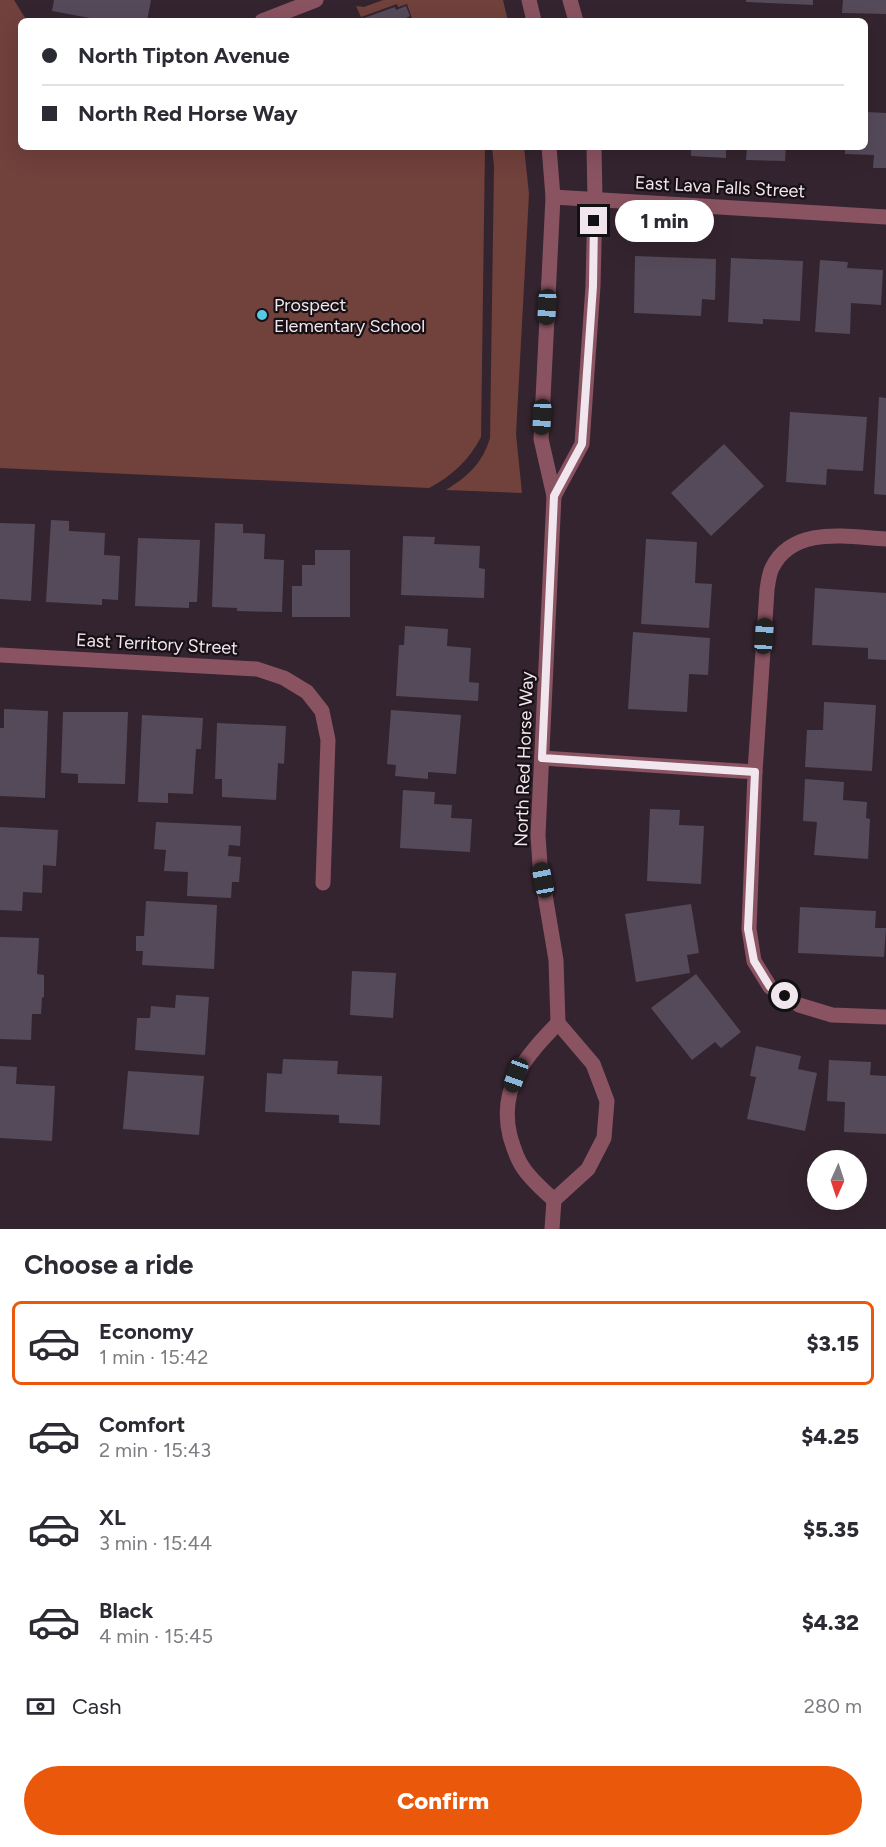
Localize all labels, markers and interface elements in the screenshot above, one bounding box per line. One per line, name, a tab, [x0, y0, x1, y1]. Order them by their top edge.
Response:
text: North Tipton Avenue	[78, 42, 290, 69]
text: North Red Horse Way	[78, 100, 298, 127]
street label: East Lava Falls Street	[634, 172, 806, 202]
callout: 1 min	[615, 200, 714, 242]
route end	[580, 207, 607, 234]
text: 1 min	[641, 209, 688, 233]
car	[537, 289, 557, 325]
place label: Prospect Elementary School	[274, 294, 425, 337]
marker: Prospect Elementary School	[255, 308, 269, 322]
car	[532, 399, 552, 435]
car	[754, 617, 774, 655]
street label: East Territory Street	[75, 629, 239, 659]
street label: North Red Horse Way	[510, 670, 538, 847]
car	[531, 861, 555, 899]
route start	[771, 982, 798, 1009]
car	[501, 1055, 531, 1095]
north arrow	[807, 1150, 867, 1210]
map controls	[807, 1150, 867, 1210]
text: Choose a ride	[24, 1248, 193, 1281]
icon: car	[27, 1316, 81, 1370]
text: Economy	[99, 1318, 194, 1345]
text: $3.15	[806, 1330, 859, 1357]
text: 1 min · 15:42	[99, 1345, 208, 1369]
icon: car	[27, 1409, 81, 1463]
text: Comfort	[99, 1411, 185, 1438]
text: $4.25	[801, 1423, 859, 1450]
text: 2 min · 15:43	[99, 1438, 211, 1462]
icon: car	[27, 1502, 81, 1556]
text: XL	[99, 1504, 126, 1531]
text: $5.35	[803, 1516, 859, 1543]
text: 3 min · 15:44	[99, 1531, 212, 1555]
icon: car	[27, 1595, 81, 1649]
text: Black	[99, 1597, 153, 1624]
text: $4.32	[802, 1609, 859, 1636]
text: 4 min · 15:45	[99, 1624, 213, 1648]
icon: cash	[24, 1690, 57, 1723]
text: Cash	[72, 1693, 122, 1720]
text: 280 m	[804, 1694, 862, 1718]
button: Confirm	[24, 1766, 862, 1835]

